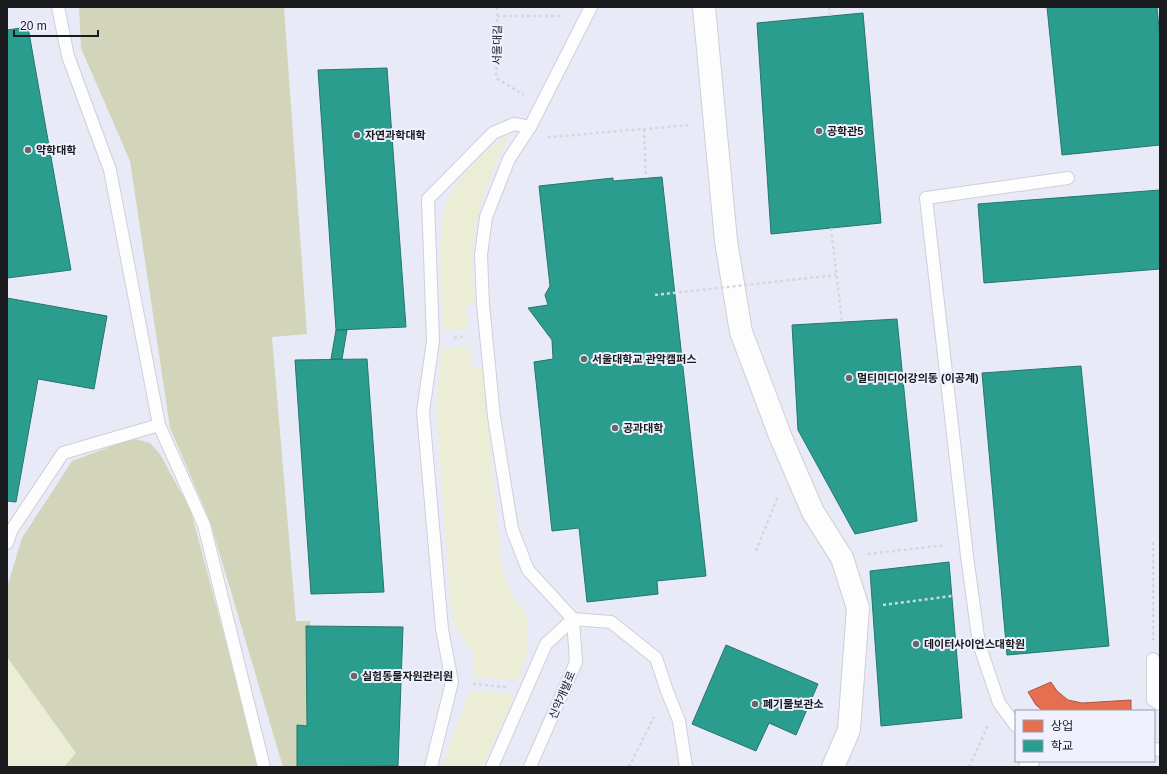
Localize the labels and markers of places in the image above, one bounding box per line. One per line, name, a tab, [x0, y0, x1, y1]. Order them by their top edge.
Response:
place label: 공학관5	[827, 125, 863, 137]
marker: 공학관5	[814, 126, 824, 136]
place label: 자연과학대학	[365, 129, 426, 141]
marker: 자연과학대학	[352, 130, 362, 140]
place label: 약학대학	[36, 144, 76, 156]
marker: 약학대학	[23, 145, 33, 155]
place label: 서울대학교 관악캠퍼스	[592, 353, 696, 365]
marker: 서울대학교 관악캠퍼스	[579, 354, 589, 364]
place label: 멀티미디어강의동 (이공계)	[857, 372, 979, 384]
marker: 멀티미디어강의동 (이공계)	[844, 373, 854, 383]
place label: 공과대학	[623, 422, 663, 434]
marker: 공과대학	[610, 423, 620, 433]
place label: 데이터사이언스대학원	[924, 638, 1025, 650]
marker: 데이터사이언스대학원	[911, 639, 921, 649]
place label: 실험동물자원관리원	[362, 670, 453, 682]
marker: 실험동물자원관리원	[349, 671, 359, 681]
place label: 폐기물보관소	[763, 698, 824, 710]
marker: 폐기물보관소	[750, 699, 760, 709]

